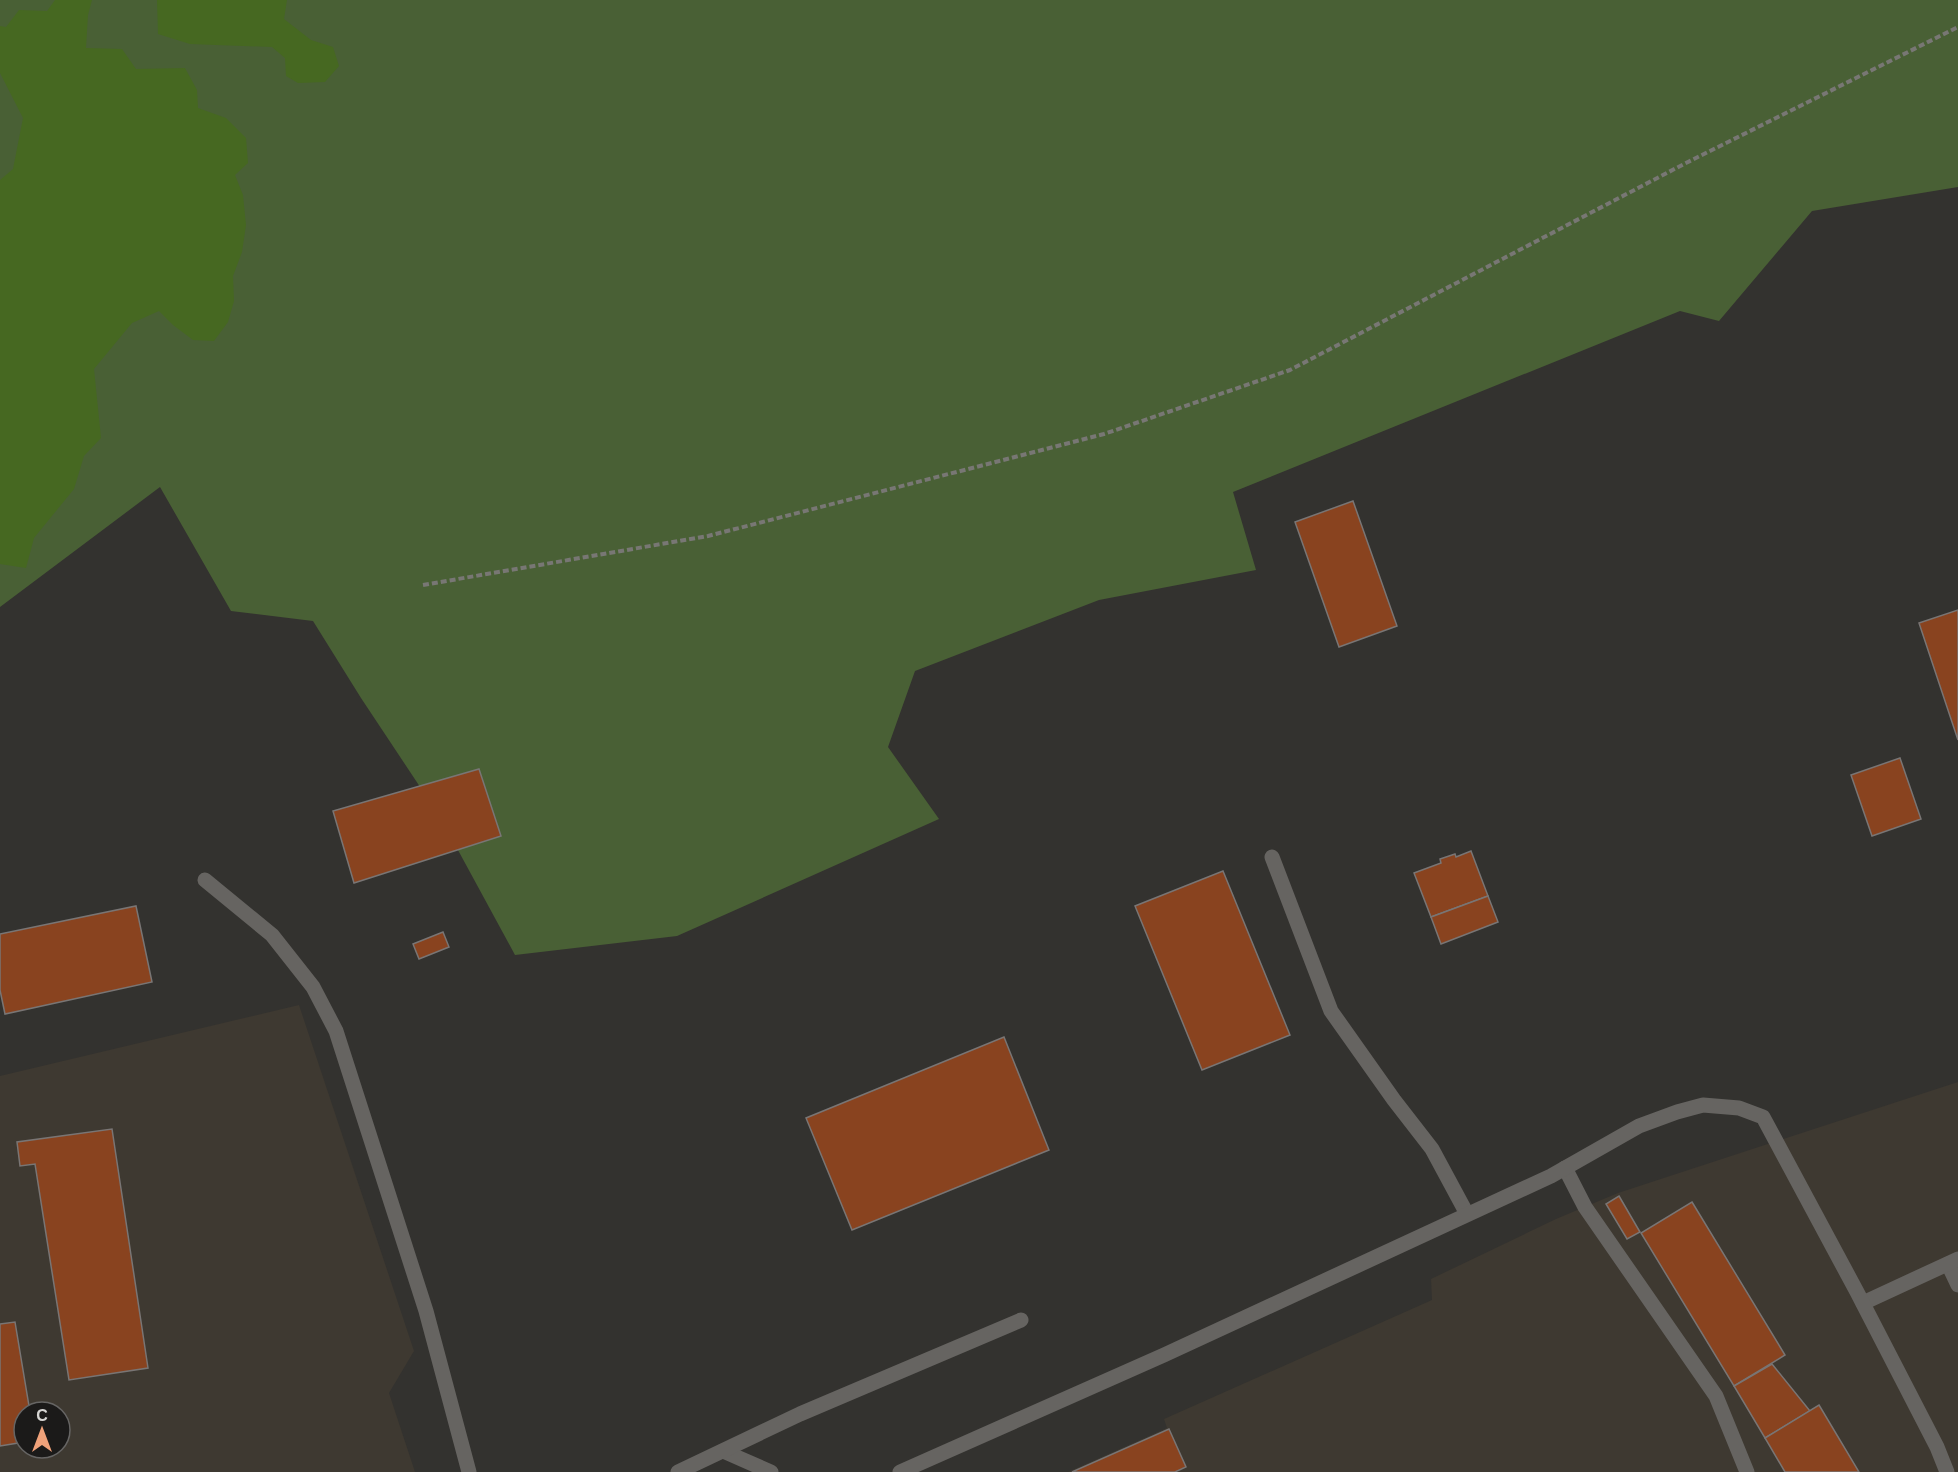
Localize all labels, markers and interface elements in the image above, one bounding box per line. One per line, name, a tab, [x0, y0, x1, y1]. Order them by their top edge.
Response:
north arrow	[12, 1400, 72, 1460]
text: С	[36, 1405, 48, 1426]

